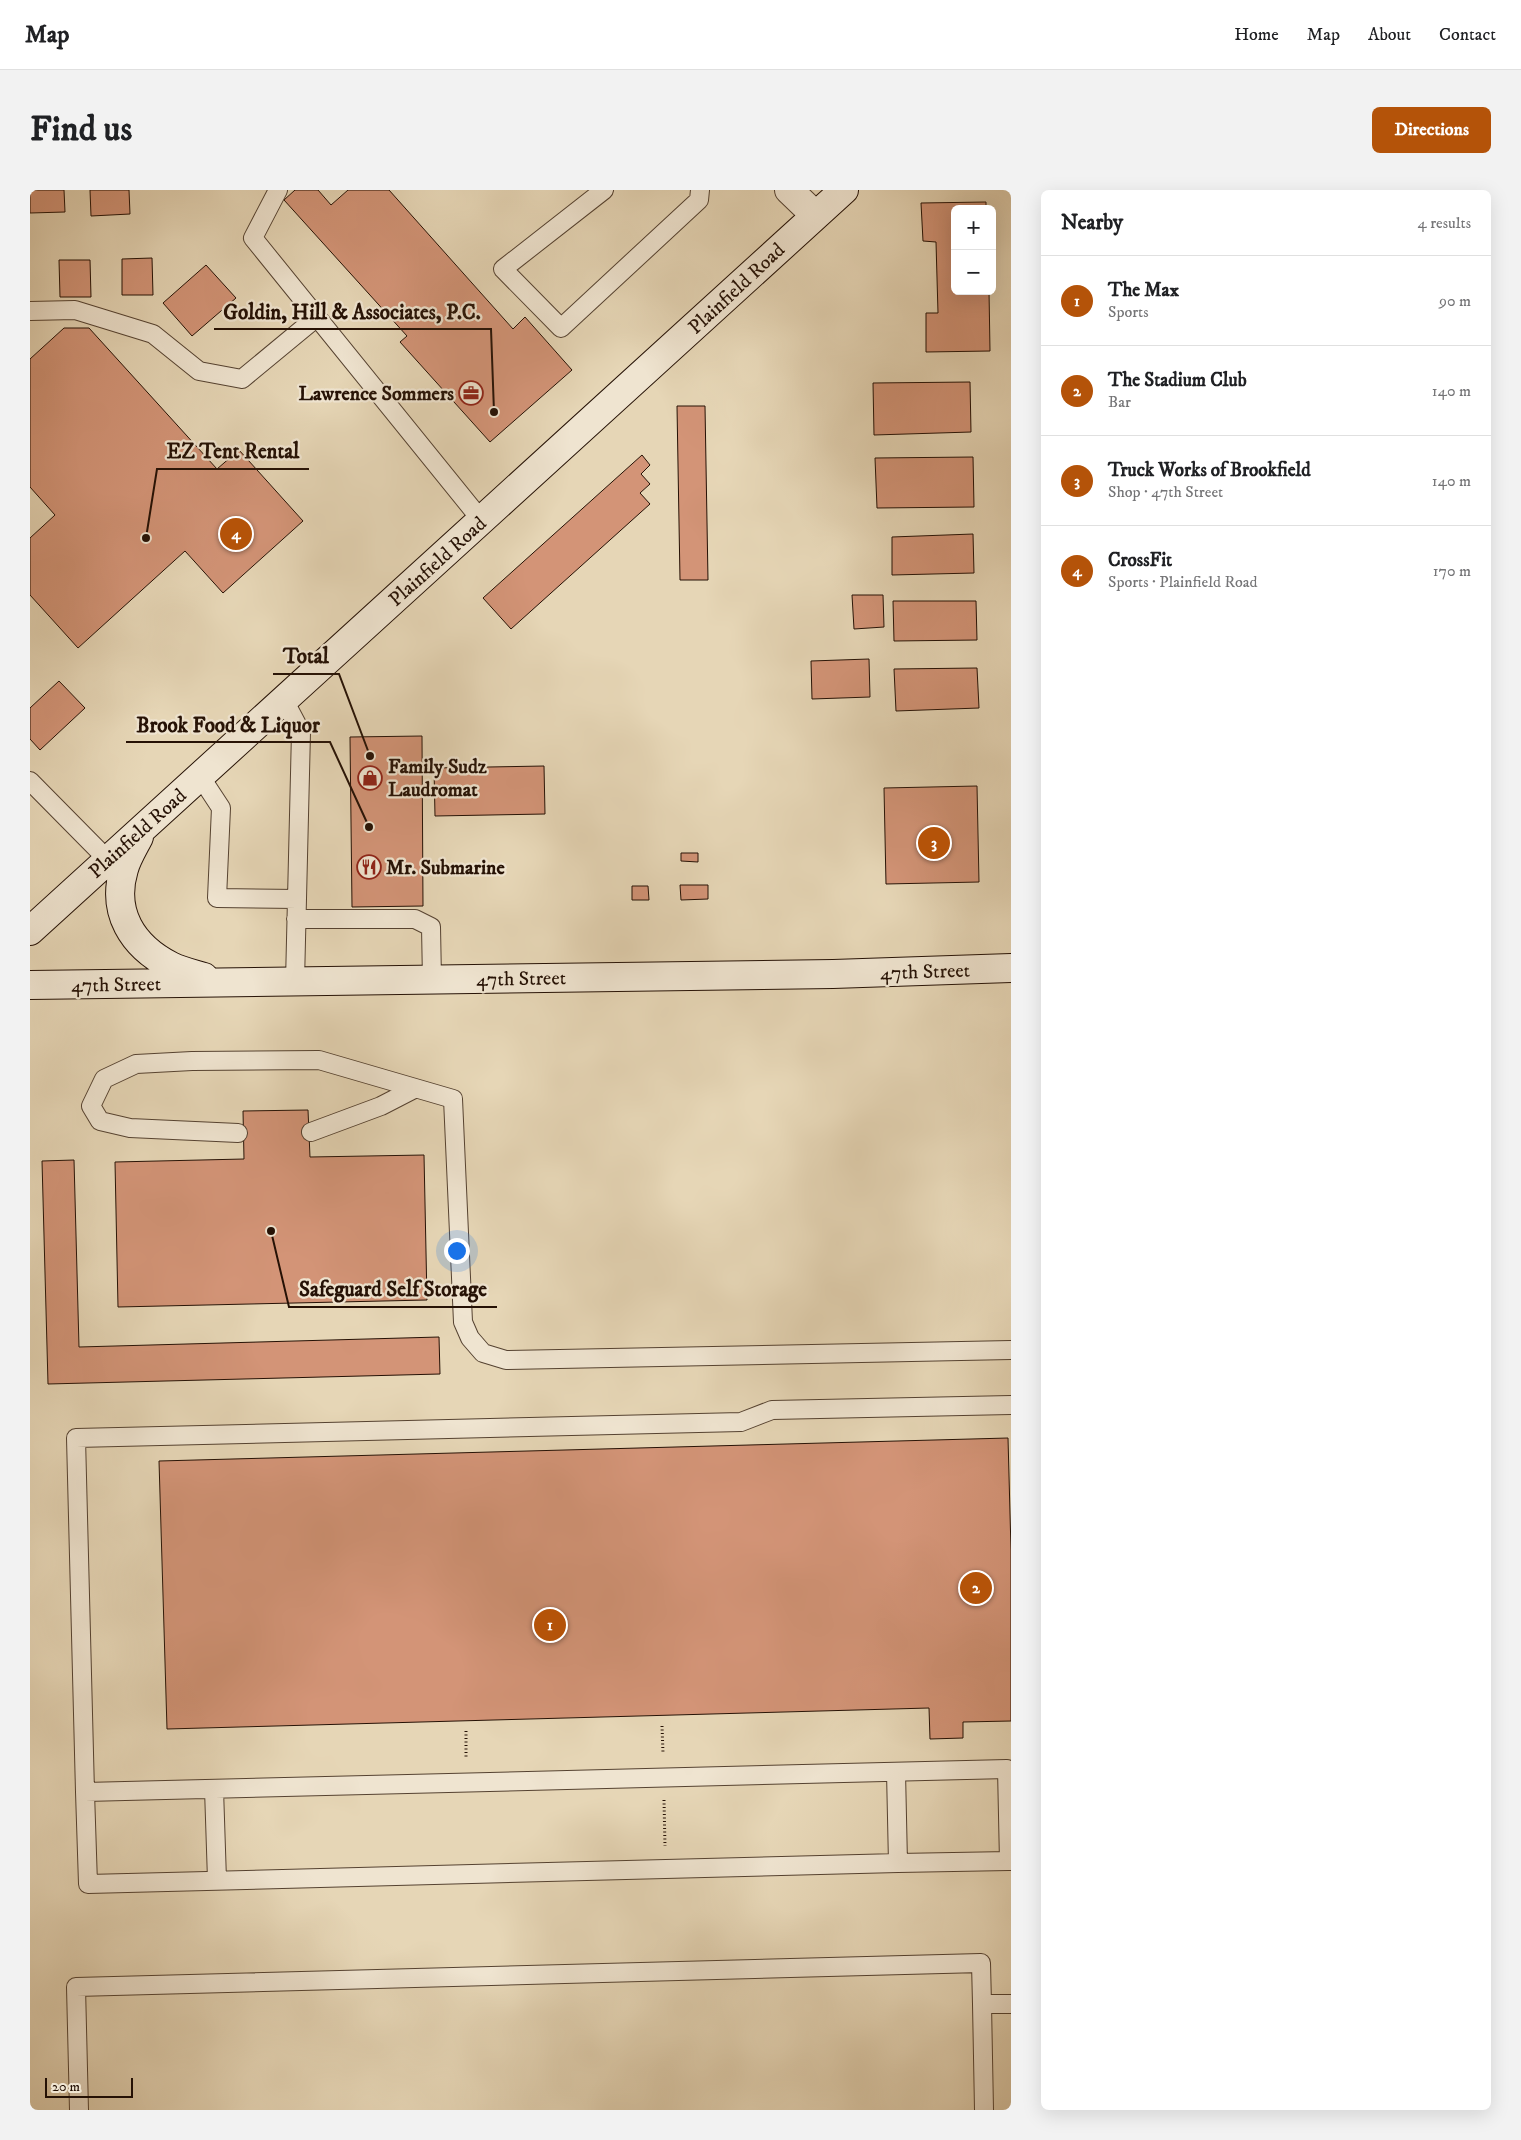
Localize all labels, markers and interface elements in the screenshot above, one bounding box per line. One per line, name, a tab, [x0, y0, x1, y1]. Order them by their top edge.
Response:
text: Map	[25, 20, 69, 50]
text: Home	[1234, 24, 1279, 46]
text: Map	[1307, 24, 1340, 46]
text: About	[1368, 24, 1411, 46]
text: Contact	[1439, 24, 1496, 46]
button: Directions	[1372, 107, 1491, 153]
text: Find us	[30, 108, 132, 152]
map controls	[951, 205, 996, 295]
button: +	[951, 205, 996, 250]
text: Nearby	[1061, 210, 1123, 236]
text: 4 results	[1418, 213, 1471, 233]
street label: Plainfield Road	[684, 238, 790, 340]
button: −	[951, 250, 996, 295]
text: The Max	[1108, 279, 1179, 302]
text: 1	[1074, 291, 1080, 311]
text: 90 m	[1439, 291, 1471, 311]
callout: Goldin, Hill & Associates, P.C.	[214, 293, 491, 329]
text: Goldin, Hill & Associates, P.C.	[223, 300, 481, 326]
text: Sports	[1108, 302, 1149, 322]
text: The Stadium Club	[1108, 369, 1247, 392]
office icon: Lawrence Sommers	[458, 380, 484, 406]
text: 2	[1073, 381, 1081, 401]
text: 140 m	[1432, 381, 1471, 401]
place label: Lawrence Sommers	[299, 382, 454, 407]
text: Bar	[1108, 392, 1131, 412]
callout: EZ Tent Rental	[157, 433, 309, 469]
text: EZ Tent Rental	[167, 439, 300, 465]
text: Truck Works of Brookfield	[1108, 459, 1311, 482]
text: 3	[1074, 471, 1080, 491]
text: 140 m	[1432, 471, 1471, 491]
text: Shop · 47th Street	[1108, 482, 1223, 502]
street label: Plainfield Road	[384, 512, 492, 613]
pin: 4	[220, 515, 252, 553]
text: CrossFit	[1108, 549, 1172, 572]
text: 4	[1072, 561, 1082, 581]
text: 170 m	[1433, 561, 1471, 581]
text: Sports · Plainfield Road	[1108, 572, 1258, 592]
callout: Total	[273, 638, 339, 674]
text: Total	[282, 644, 330, 670]
callout: Brook Food & Liquor	[126, 706, 330, 742]
text: Brook Food & Liquor	[136, 713, 321, 739]
place label: Family Sudz Laudromat	[388, 755, 487, 803]
shop icon: Family Sudz Laudromat	[357, 765, 383, 791]
street label: Plainfield Road	[84, 784, 192, 885]
pin: 3	[918, 824, 950, 862]
restaurant icon: Mr. Submarine	[356, 854, 382, 880]
place label: Mr. Submarine	[386, 856, 505, 881]
street label: 47th Street	[880, 958, 970, 987]
street label: 47th Street	[476, 966, 566, 993]
street label: 47th Street	[71, 972, 161, 999]
your location	[444, 1238, 470, 1264]
callout: Safeguard Self Storage	[289, 1271, 497, 1307]
text: Safeguard Self Storage	[299, 1277, 487, 1303]
pin: 2	[960, 1569, 992, 1607]
pin: 1	[534, 1606, 566, 1644]
scale bar	[45, 2075, 132, 2098]
text: 20 m	[52, 2078, 80, 2096]

